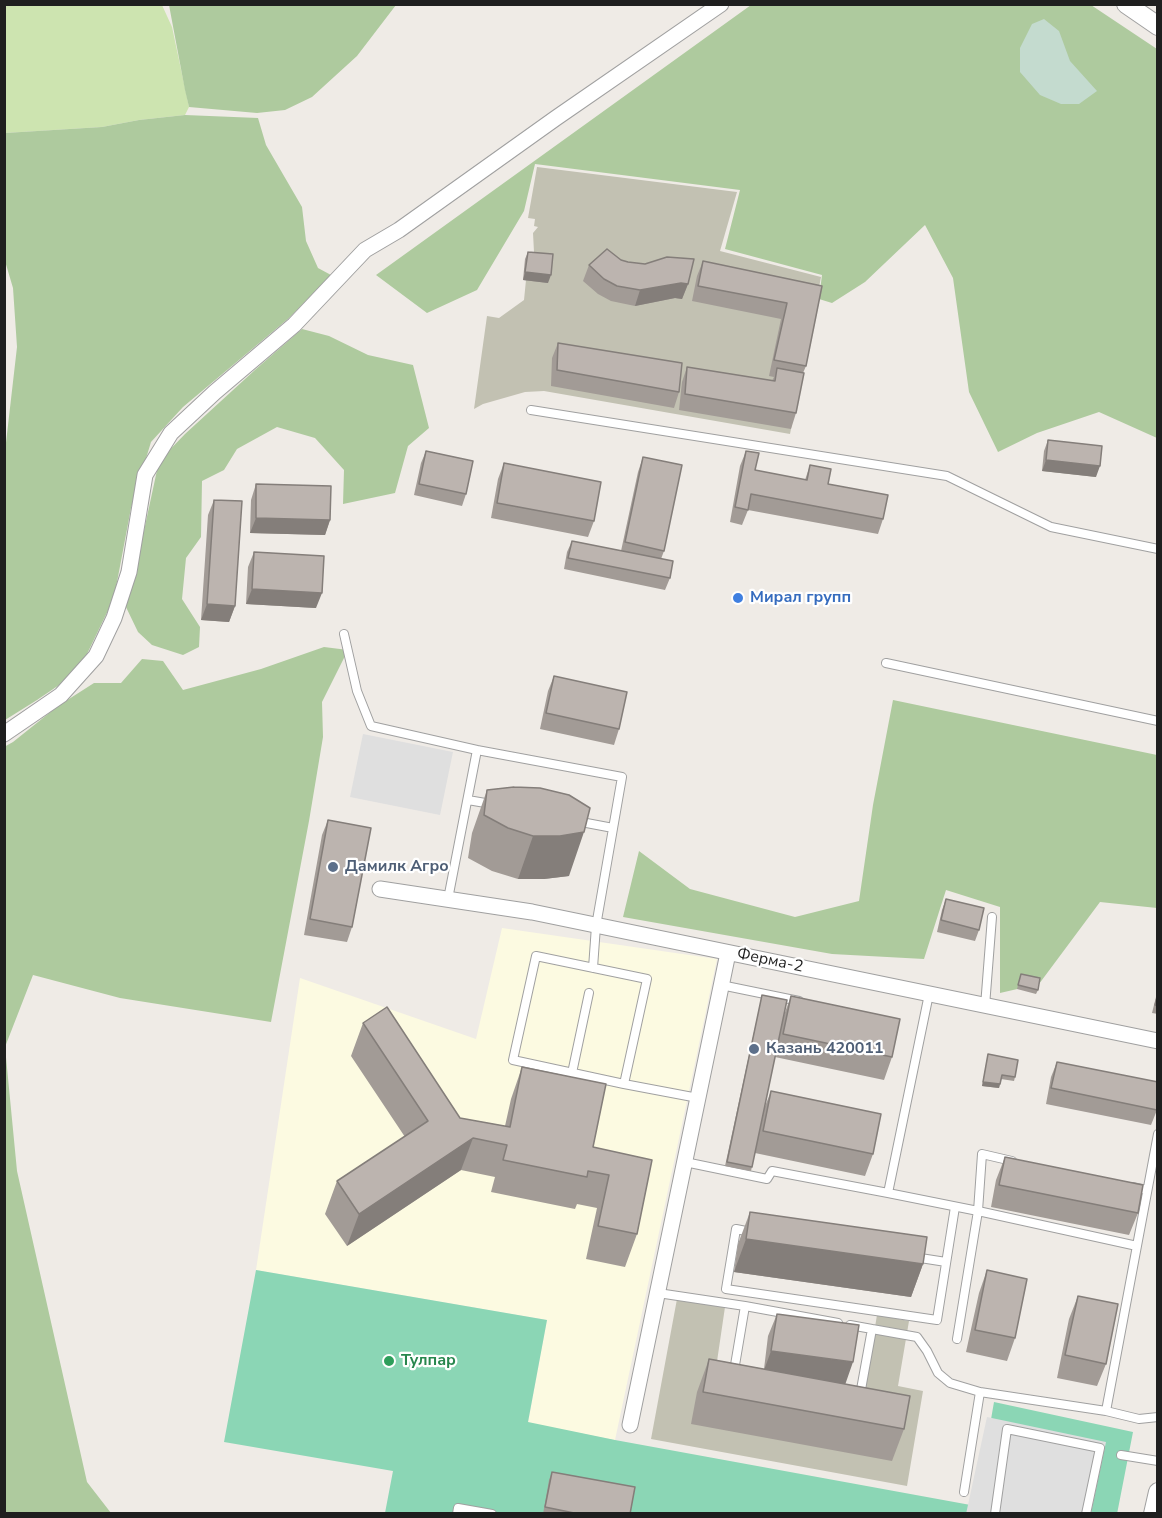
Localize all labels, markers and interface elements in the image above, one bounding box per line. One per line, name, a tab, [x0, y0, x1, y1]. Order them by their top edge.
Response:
place label: Мирал групп	[750, 588, 851, 608]
marker: Мирал групп	[731, 591, 745, 605]
place label: Дамилк Агро	[345, 857, 449, 877]
marker: Дамилк Агро	[326, 860, 340, 874]
street label: Ферма-2	[735, 945, 805, 977]
place label: Казань 420011	[766, 1039, 884, 1059]
marker: Казань 420011	[747, 1042, 761, 1056]
place label: Тулпар	[401, 1351, 456, 1371]
marker: Тулпар	[382, 1354, 396, 1368]

